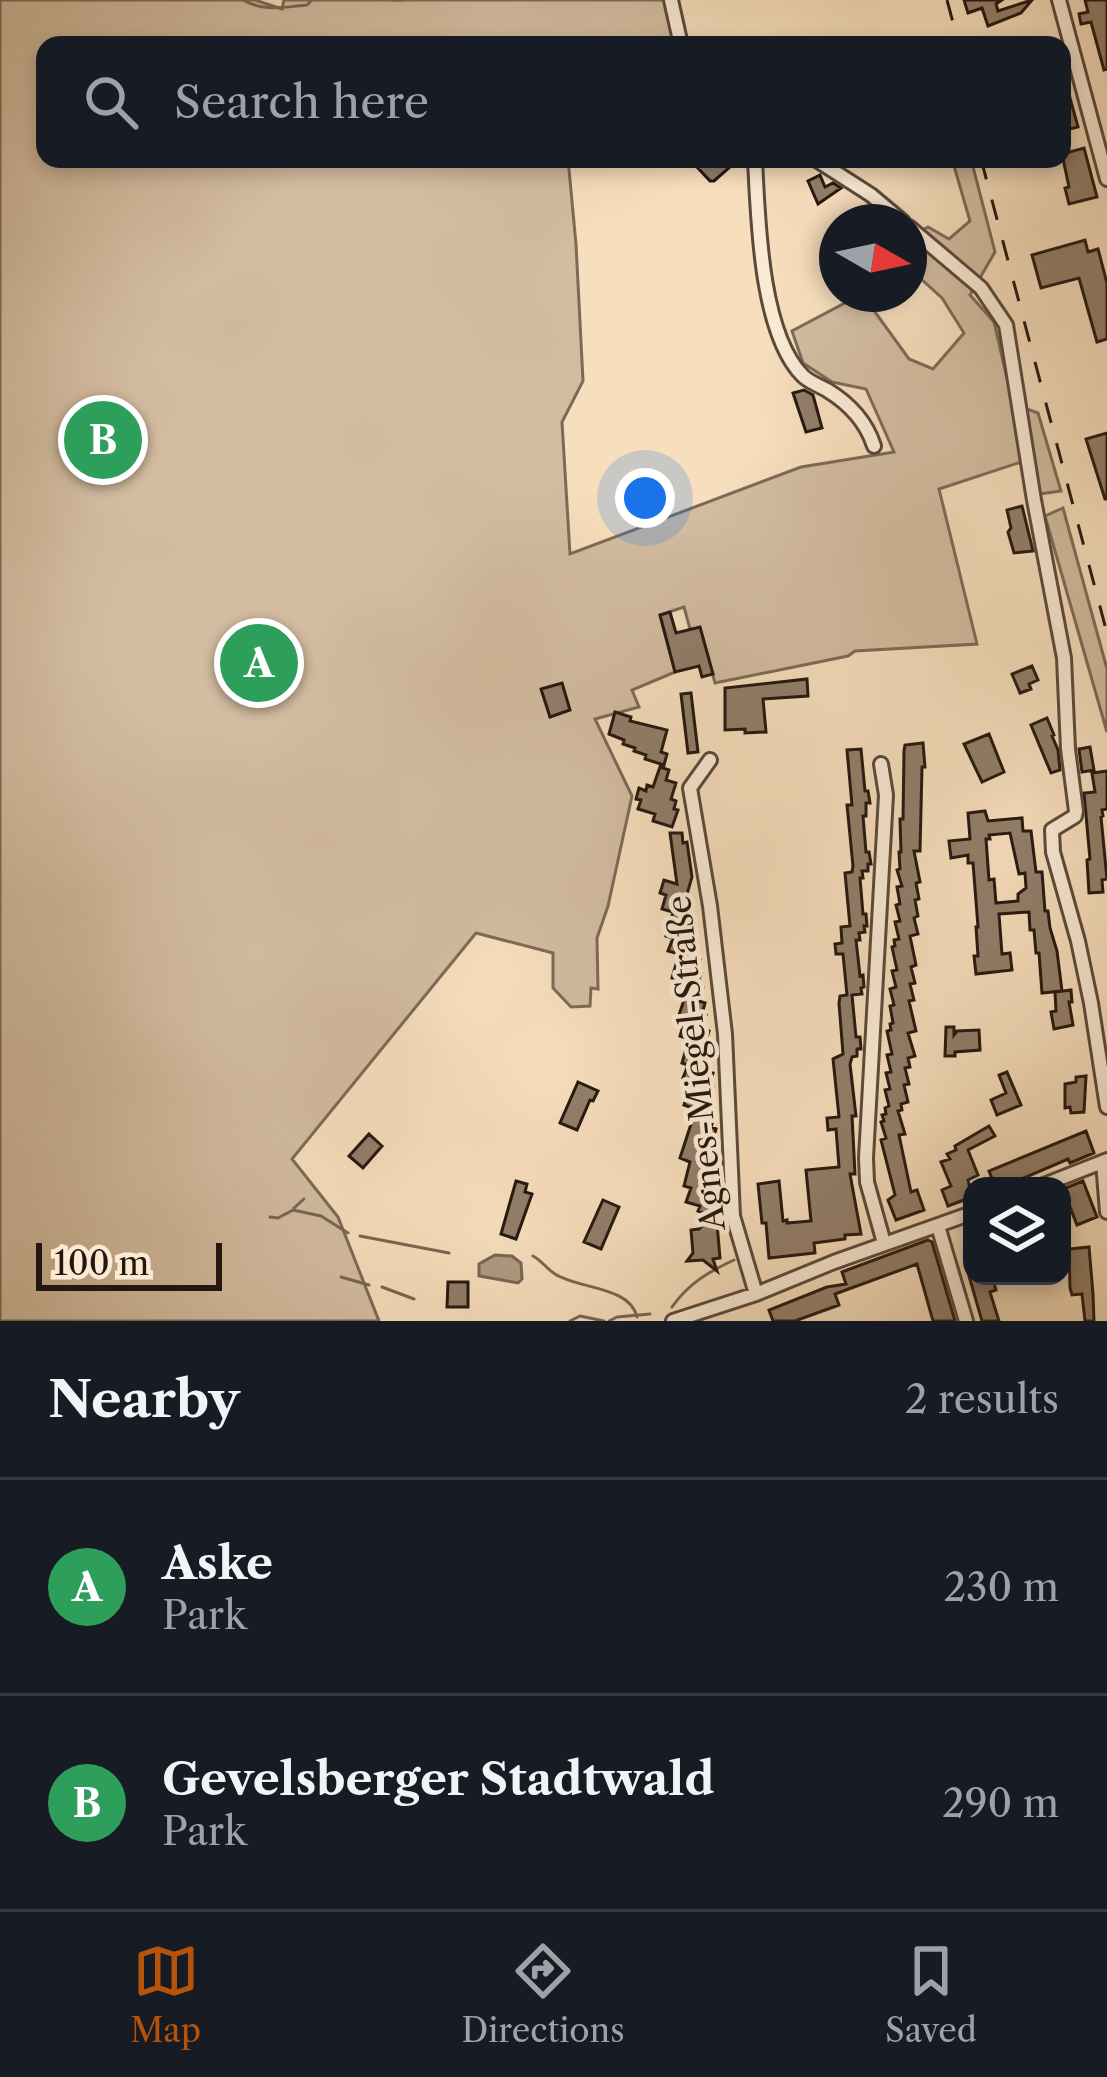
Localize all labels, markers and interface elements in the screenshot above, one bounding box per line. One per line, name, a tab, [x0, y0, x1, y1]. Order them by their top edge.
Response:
search box	[36, 36, 1071, 168]
icon: search	[78, 69, 144, 135]
text: Search here	[174, 74, 429, 130]
north arrow	[819, 204, 927, 312]
pin: B	[64, 395, 142, 485]
your location	[615, 468, 675, 528]
pin: A	[220, 618, 298, 708]
street label: Agnes-Miegel-Straße	[658, 894, 734, 1233]
map controls	[963, 1177, 1071, 1285]
button: layers	[963, 1177, 1071, 1285]
scale bar	[36, 1237, 222, 1290]
text: 100 m	[54, 1243, 149, 1284]
text: Nearby	[48, 1368, 240, 1430]
text: 2 results	[905, 1375, 1059, 1423]
text: Aske	[162, 1535, 273, 1591]
text: A	[72, 1563, 102, 1611]
text: 230 m	[944, 1563, 1059, 1611]
text: Park	[162, 1591, 247, 1639]
text: Gevelsberger Stadtwald	[162, 1751, 714, 1807]
text: B	[73, 1779, 102, 1827]
text: 290 m	[942, 1779, 1059, 1827]
text: Park	[162, 1807, 247, 1855]
tab: Map	[130, 1938, 201, 2051]
tab: Directions	[462, 1938, 625, 2051]
tab: Saved	[885, 1938, 977, 2051]

